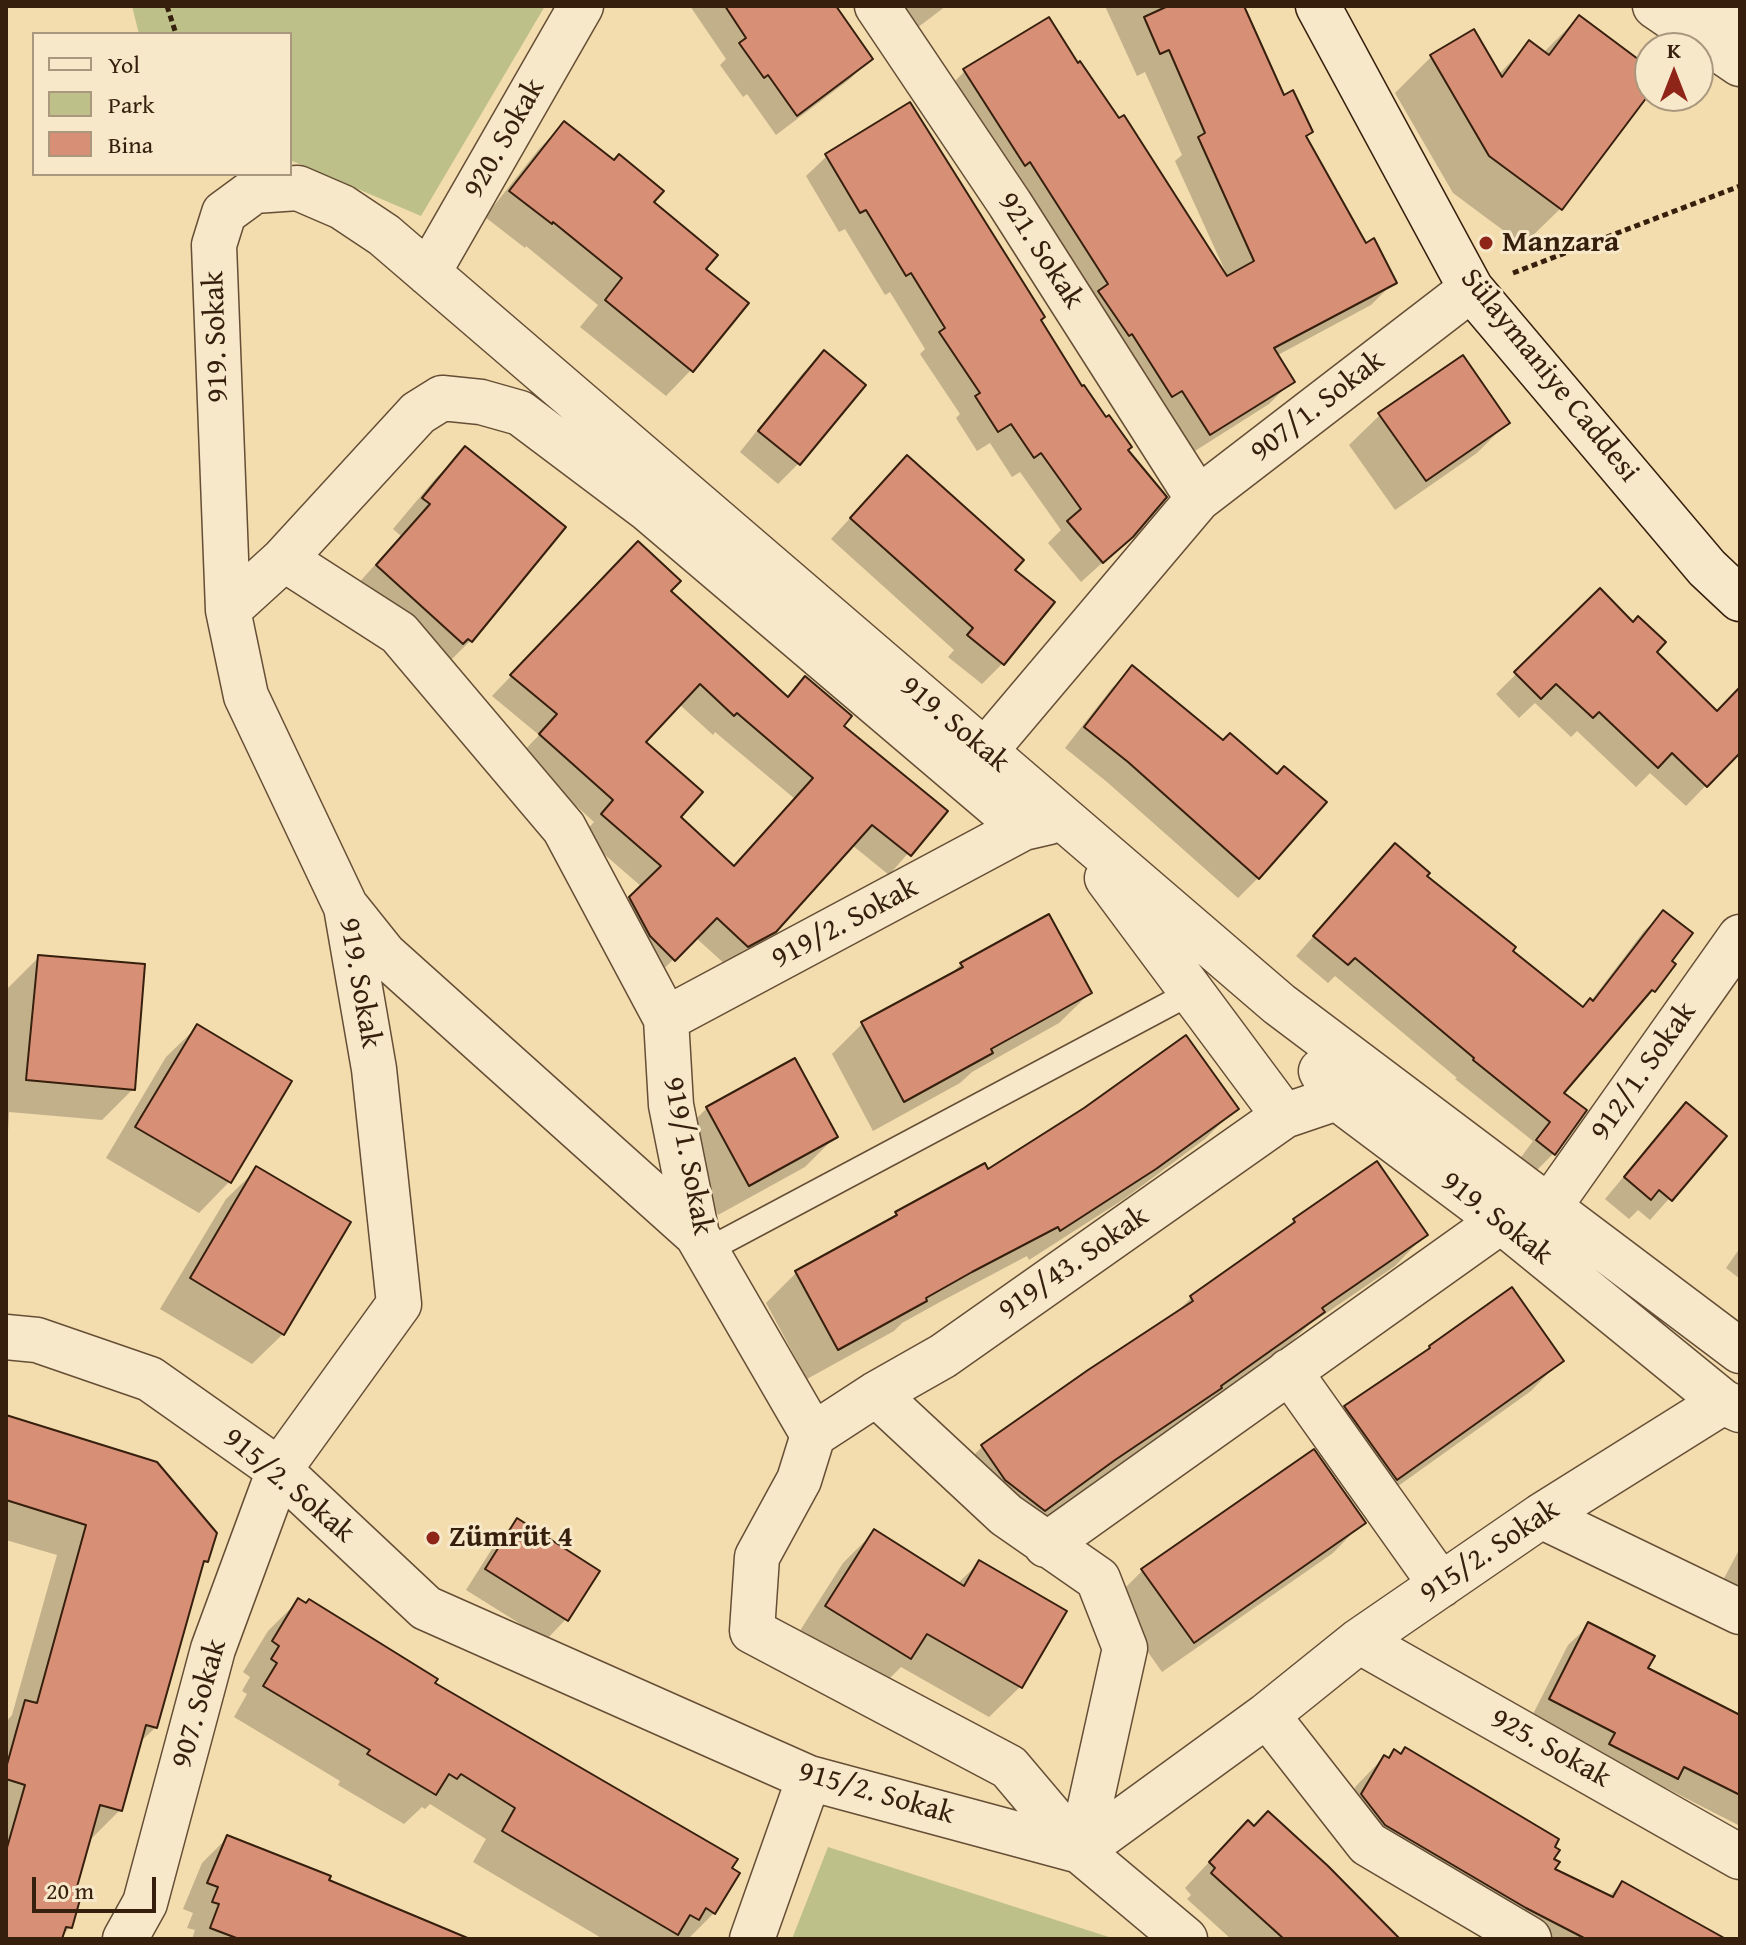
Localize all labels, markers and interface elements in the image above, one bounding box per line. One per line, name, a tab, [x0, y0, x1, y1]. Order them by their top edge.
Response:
legend	[32, 32, 292, 176]
north arrow	[1634, 32, 1714, 112]
text: K	[1667, 34, 1681, 66]
text: Yol	[108, 47, 140, 82]
street label: 920. Sokak	[456, 73, 554, 205]
text: Park	[108, 87, 154, 122]
text: Bina	[108, 127, 153, 162]
street label: 921. Sokak	[989, 186, 1091, 316]
place label: Manzara	[1502, 225, 1619, 261]
marker: Manzara	[1477, 234, 1495, 252]
street label: Sülaymaniye Caddesi	[1452, 262, 1646, 490]
street label: 919. Sokak	[197, 271, 237, 403]
street label: 907/1. Sokak	[1244, 343, 1392, 471]
street label: 919. Sokak	[892, 669, 1016, 781]
street label: 919/2. Sokak	[766, 870, 924, 978]
street label: 919. Sokak	[330, 915, 388, 1051]
street label: 912/1. Sokak	[1583, 996, 1705, 1148]
street label: 919/1. Sokak	[654, 1074, 720, 1238]
street label: 919. Sokak	[1433, 1164, 1559, 1274]
street label: 919/43. Sokak	[992, 1199, 1156, 1329]
street label: 915/2. Sokak	[215, 1421, 361, 1551]
street label: 915/2. Sokak	[1413, 1492, 1567, 1612]
place label: Zümrüt 4	[449, 1520, 573, 1556]
marker: Zümrüt 4	[424, 1529, 442, 1547]
street label: 907. Sokak	[165, 1636, 235, 1772]
street label: 925. Sokak	[1484, 1701, 1616, 1797]
street label: 915/2. Sokak	[794, 1755, 958, 1833]
scale bar	[36, 1861, 160, 1911]
text: 20 m	[46, 1873, 94, 1908]

